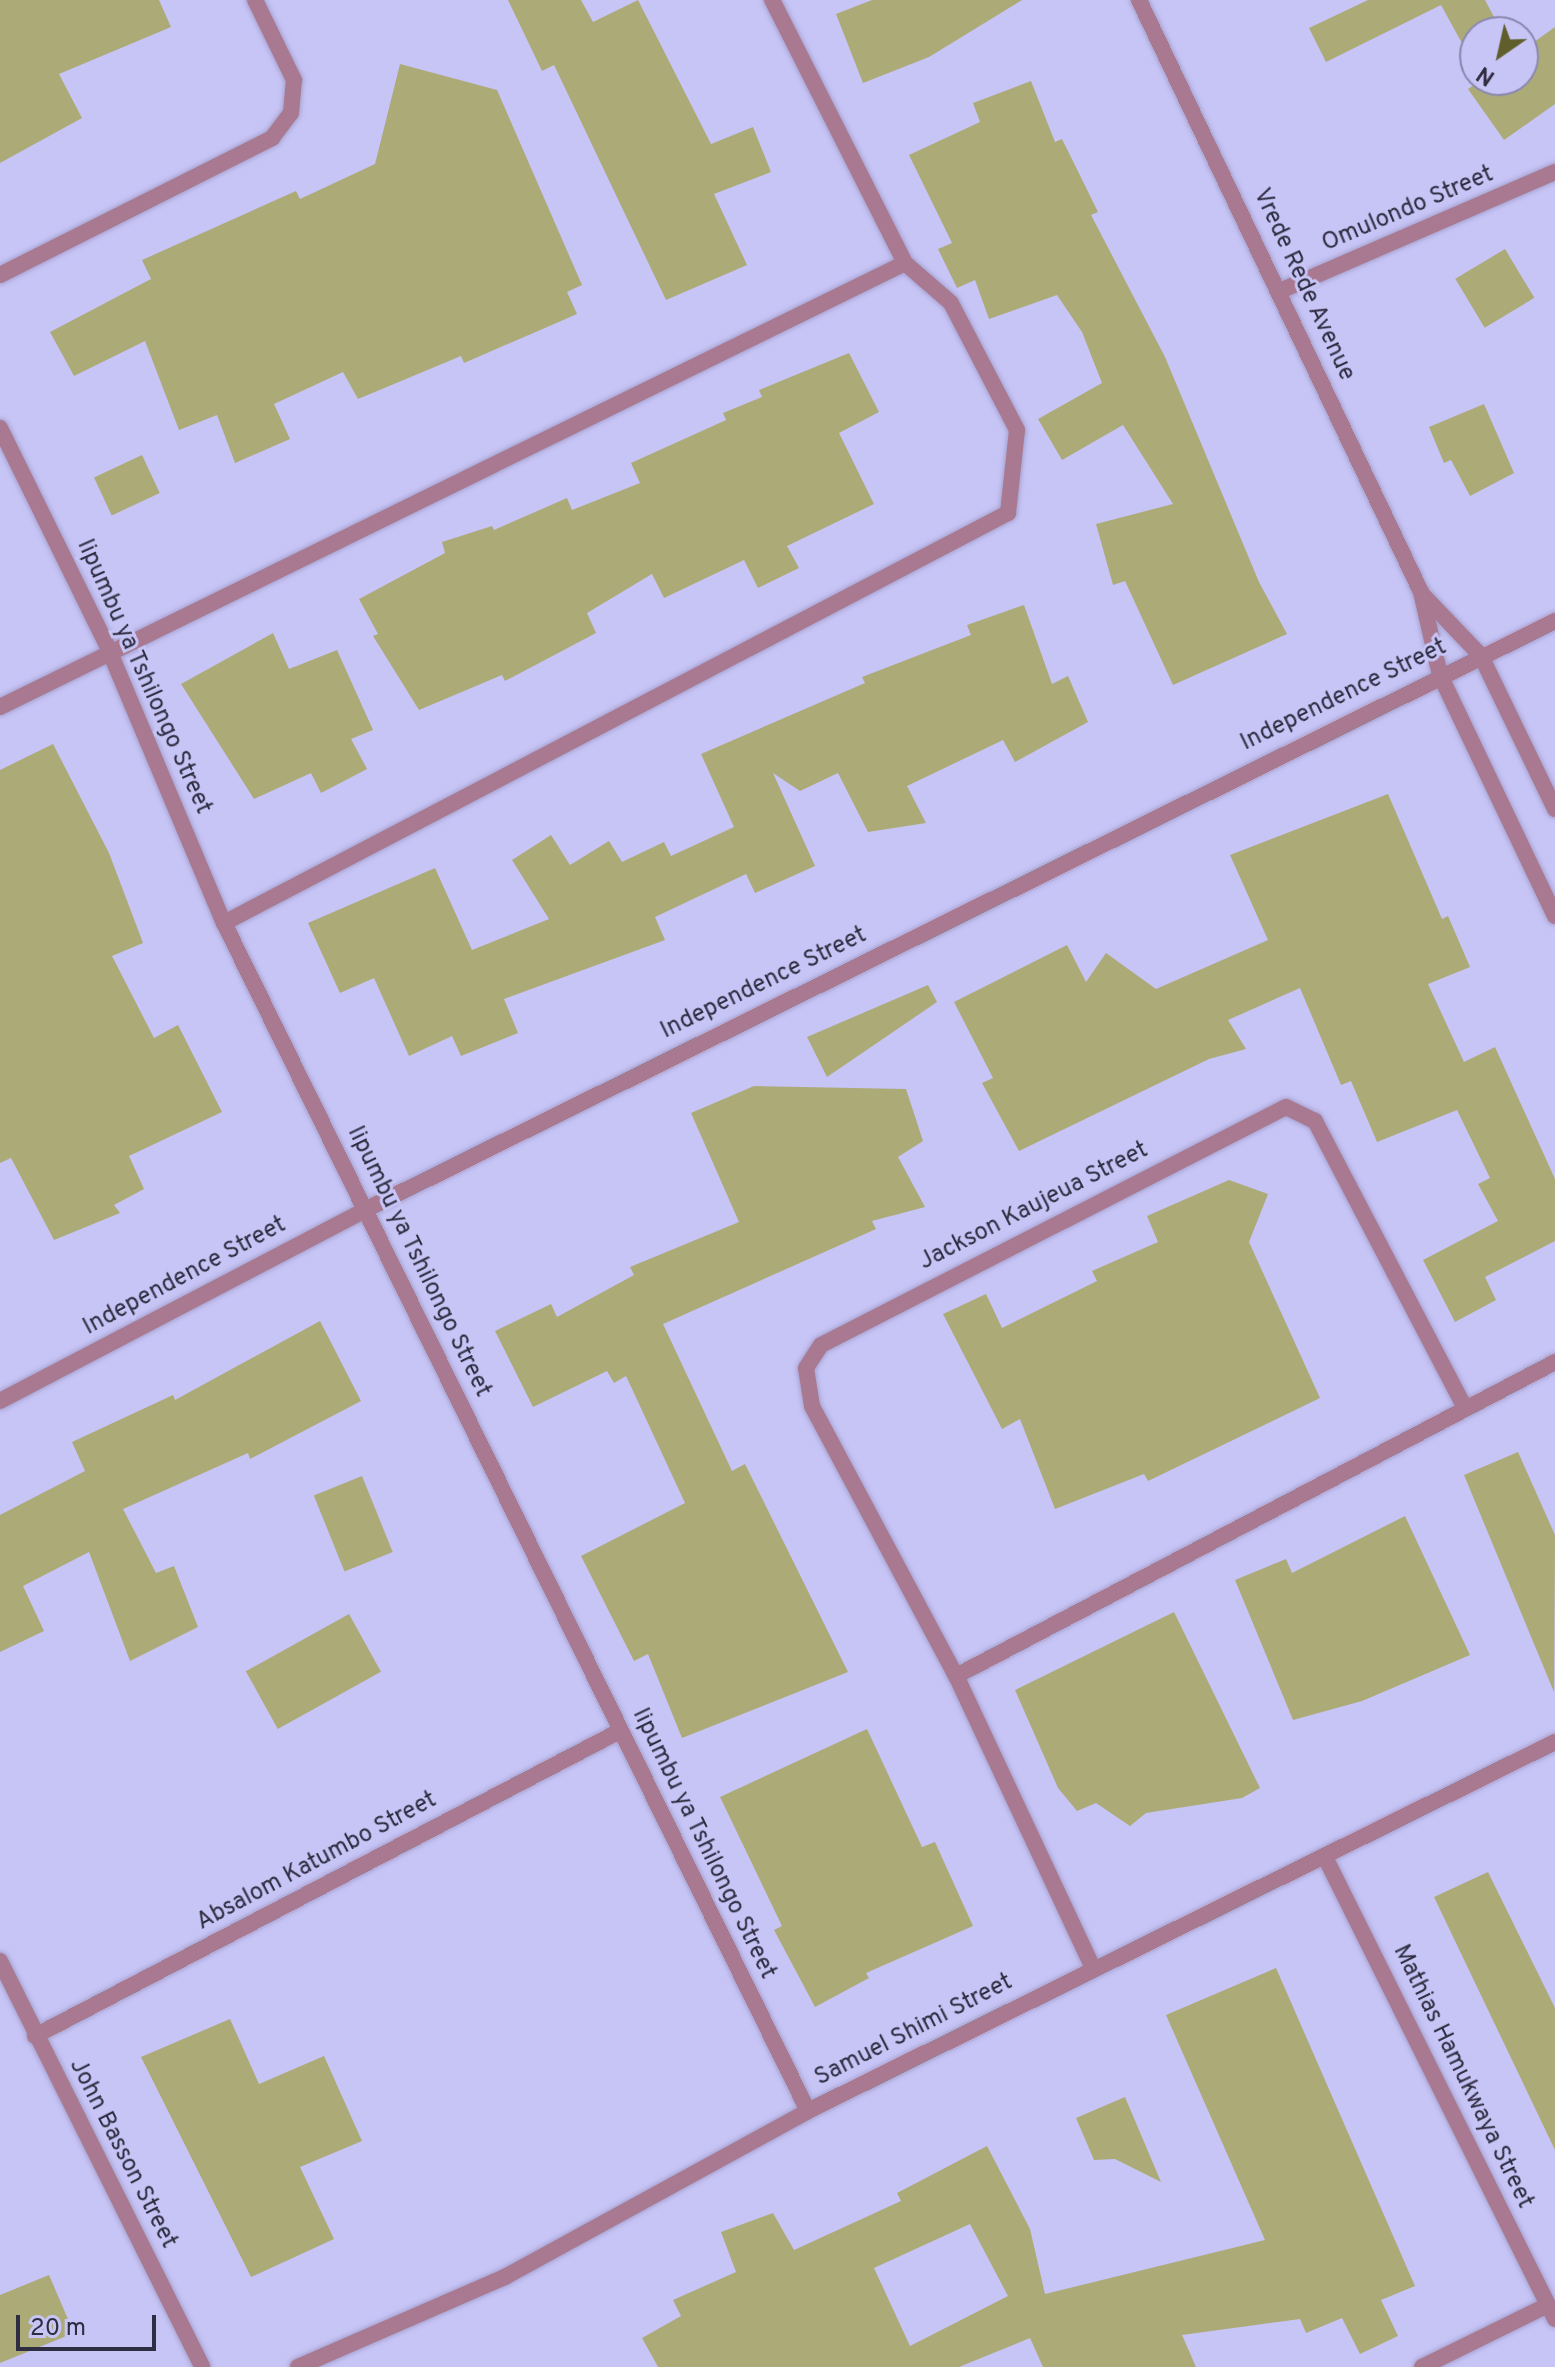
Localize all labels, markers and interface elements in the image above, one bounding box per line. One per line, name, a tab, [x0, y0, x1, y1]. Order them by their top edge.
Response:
north arrow	[1459, 16, 1539, 96]
text: N	[1472, 59, 1501, 90]
street label: Omulondo Street	[1318, 161, 1498, 259]
street label: Vrede Rede Avenue	[1246, 184, 1360, 386]
street label: Iipumbu ya Tshilongo Street	[69, 535, 217, 819]
street label: Independence Street	[1236, 634, 1452, 758]
street label: Independence Street	[656, 922, 872, 1046]
street label: Iipumbu ya Tshilongo Street	[340, 1121, 496, 1403]
street label: Jackson Kaujeua Street	[915, 1137, 1153, 1277]
street label: Independence Street	[79, 1211, 291, 1343]
street label: Iipumbu ya Tshilongo Street	[625, 1703, 781, 1985]
street label: Absalom Katumbo Street	[192, 1786, 442, 1938]
street label: Mathias Hamukwaya Street	[1386, 1940, 1538, 2214]
street label: Samuel Shimi Street	[810, 1969, 1018, 2093]
street label: John Basson Street	[62, 2054, 182, 2254]
scale bar	[20, 2299, 160, 2349]
text: 20 m	[30, 2314, 86, 2344]

